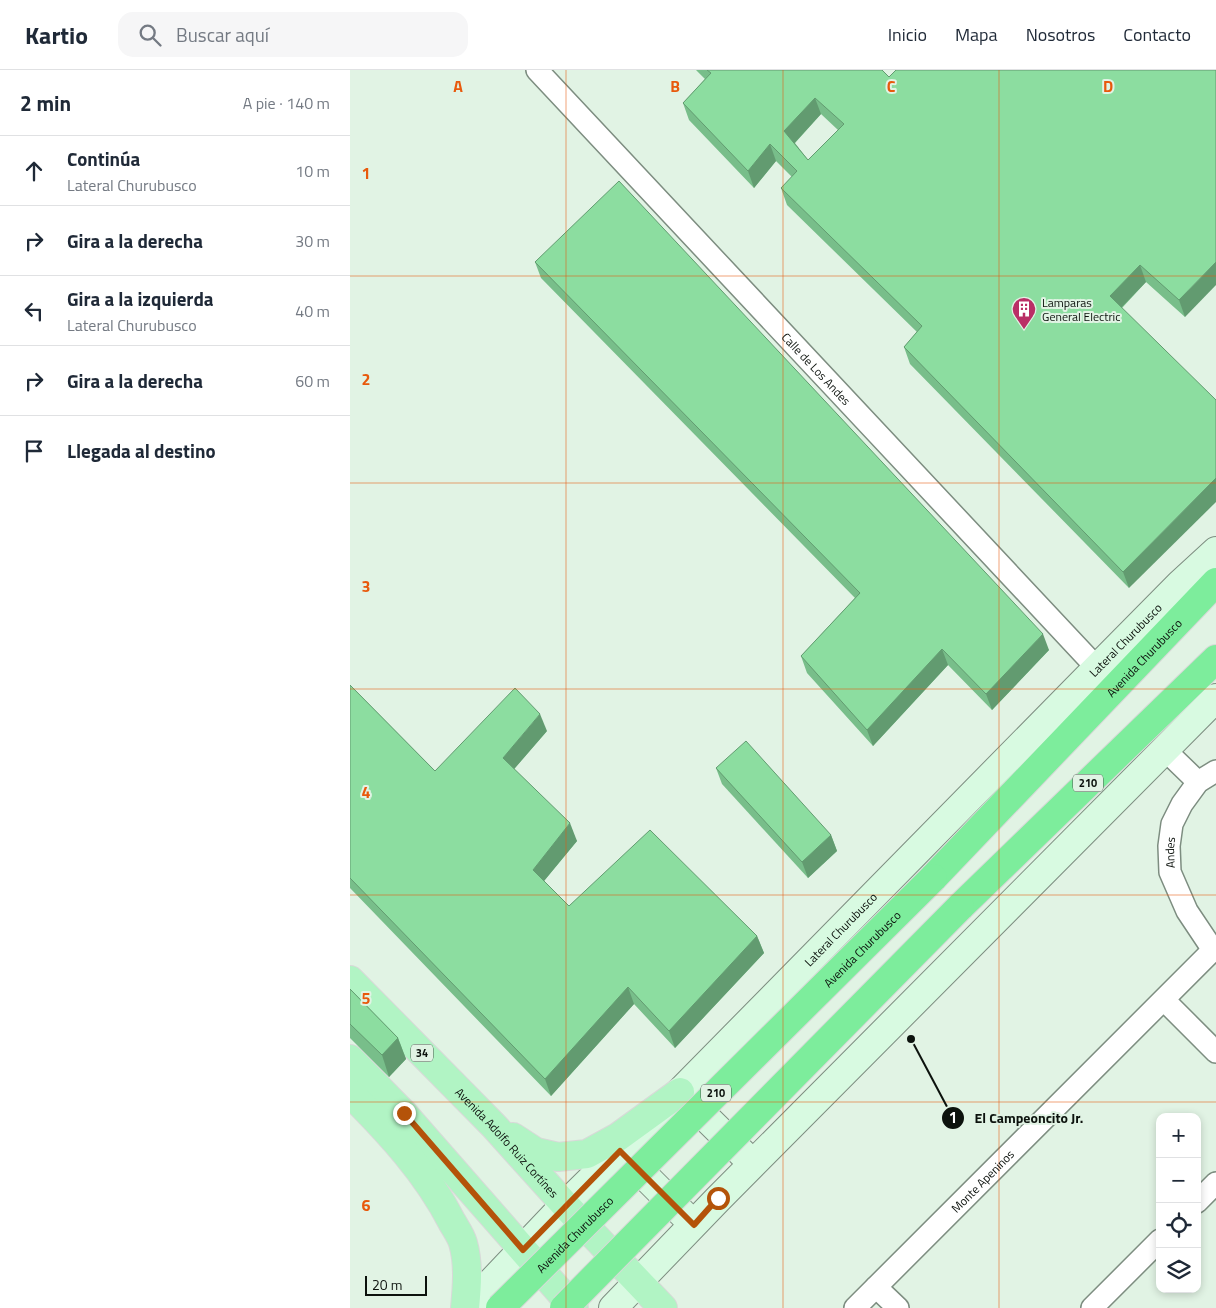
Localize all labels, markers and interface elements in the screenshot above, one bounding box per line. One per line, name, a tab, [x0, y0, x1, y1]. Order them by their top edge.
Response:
search box	[118, 12, 468, 57]
text: Kartio	[25, 17, 88, 53]
text: Buscar aquí	[176, 20, 269, 49]
icon: search	[136, 21, 164, 49]
text: Inicio	[888, 21, 927, 48]
text: Mapa	[955, 21, 998, 48]
text: Nosotros	[1026, 21, 1095, 48]
text: Contacto	[1123, 21, 1191, 48]
text: A	[453, 74, 463, 98]
text: B	[670, 74, 680, 98]
text: C	[887, 74, 896, 98]
text: D	[1103, 74, 1113, 98]
text: 2 min	[20, 87, 71, 119]
text: A pie · 140 m	[243, 91, 330, 115]
text: Continúa	[67, 144, 140, 173]
icon: ahead	[20, 157, 48, 185]
text: 10 m	[295, 159, 330, 183]
text: 1	[362, 161, 370, 185]
text: Lateral Churubusco	[67, 173, 197, 197]
text: Gira a la derecha	[67, 226, 203, 255]
icon: right	[20, 227, 48, 255]
text: 30 m	[295, 229, 330, 253]
text: Gira a la izquierda	[67, 284, 214, 313]
place label: Lamparas General Electric	[1042, 293, 1120, 326]
building icon: Lamparas General Electric	[1011, 296, 1037, 330]
icon: left	[20, 297, 48, 325]
text: 40 m	[295, 299, 330, 323]
text: Lateral Churubusco	[67, 313, 197, 337]
street label: Calle de Los Andes	[778, 328, 856, 410]
text: Gira a la derecha	[67, 366, 203, 395]
icon: right	[20, 367, 48, 395]
text: 2	[362, 367, 370, 391]
text: 60 m	[295, 369, 330, 393]
text: Llegada al destino	[67, 436, 216, 465]
icon: arrive	[20, 437, 48, 465]
text: 3	[362, 574, 370, 598]
street label: Lateral Churubusco	[1084, 598, 1166, 681]
street label: Avenida Churubusco	[1101, 614, 1186, 701]
road number: 210	[1073, 774, 1103, 791]
text: 4	[362, 780, 371, 804]
street label: Andes	[1159, 835, 1180, 869]
street label: Lateral Churubusco	[799, 888, 881, 970]
street label: Avenida Churubusco	[819, 906, 905, 991]
text: 5	[362, 986, 371, 1010]
road number: 34	[411, 1044, 433, 1061]
street label: Avenida Adolfo Ruiz Cortínes	[451, 1083, 564, 1202]
road number: 210	[701, 1084, 731, 1102]
route end	[393, 1102, 416, 1125]
callout: El Campeoncito Jr.	[940, 1103, 1094, 1132]
text: 1	[949, 1106, 957, 1129]
text: El Campeoncito Jr.	[975, 1107, 1083, 1128]
map controls	[1156, 1113, 1201, 1293]
button: +	[1156, 1113, 1201, 1158]
street label: Monte Apeninos	[946, 1144, 1019, 1217]
button: −	[1156, 1158, 1201, 1203]
route start	[707, 1187, 730, 1210]
street label: Avenida Churubusco	[531, 1191, 618, 1277]
text: 6	[362, 1193, 371, 1217]
button: locate	[1156, 1203, 1201, 1248]
button: layers	[1156, 1248, 1201, 1293]
scale bar	[365, 1273, 428, 1296]
text: 20 m	[372, 1274, 402, 1295]

